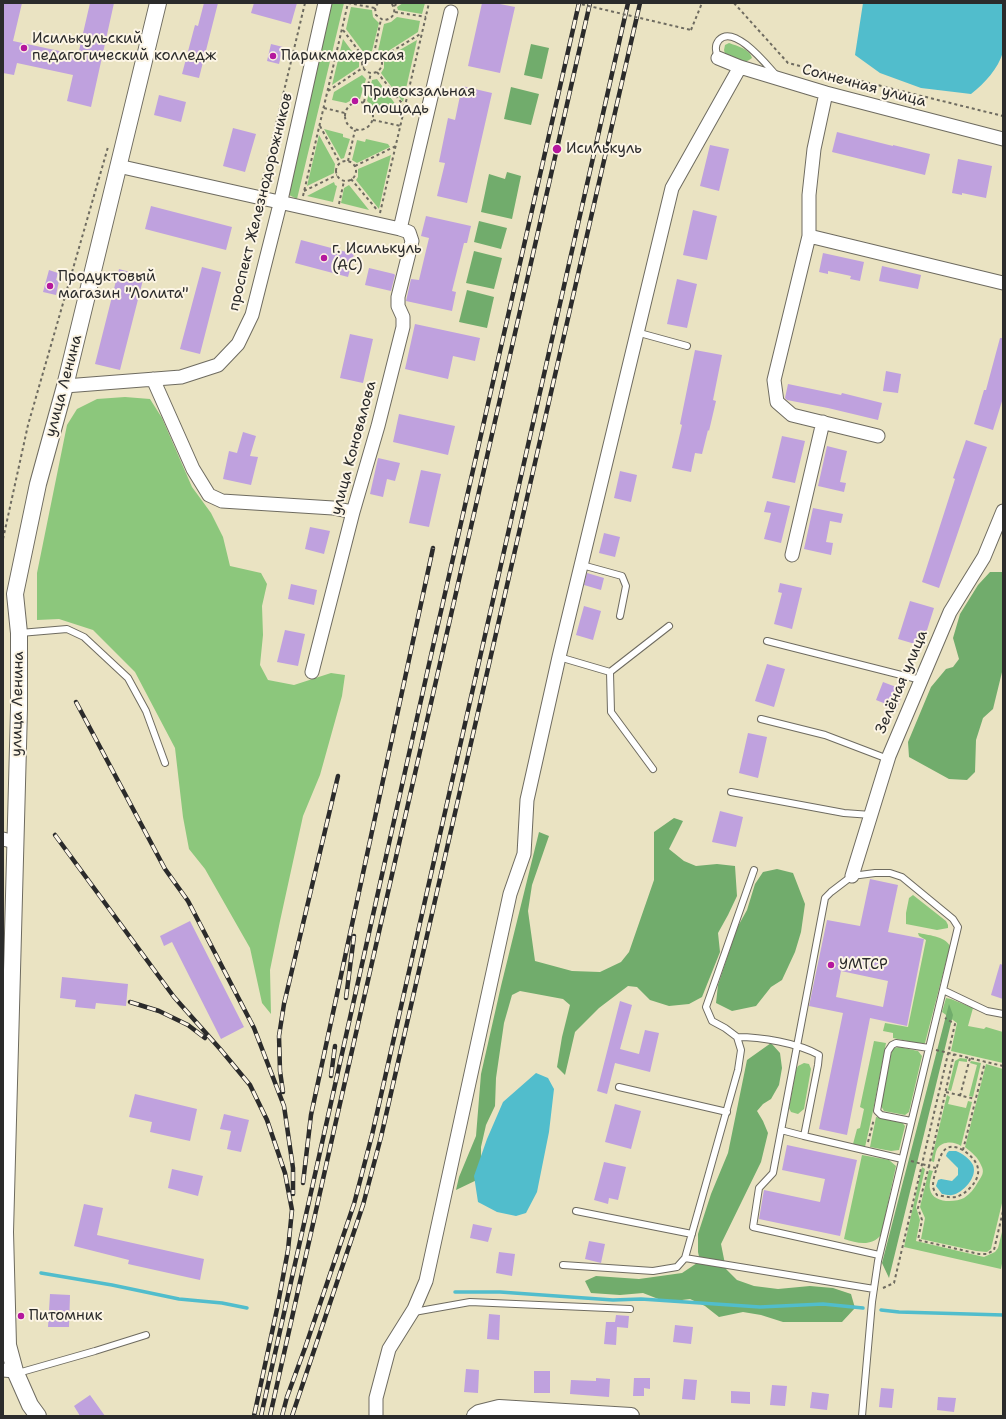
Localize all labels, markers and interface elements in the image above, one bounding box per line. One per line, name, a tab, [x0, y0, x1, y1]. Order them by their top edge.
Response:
place label: Исилькульский педагогический колледж	[32, 30, 216, 65]
marker: Исилькульский педагогический колледж	[19, 43, 29, 53]
place label: Парикмахерская	[281, 47, 405, 65]
marker: Парикмахерская	[268, 51, 278, 61]
street label: Солнечная улица	[800, 61, 928, 111]
place label: Привокзальная площадь	[363, 83, 475, 118]
street label: проспект Железнодорожников	[225, 91, 297, 313]
marker: Привокзальная площадь	[350, 96, 360, 106]
place label: Исилькуль	[566, 140, 642, 158]
marker: Исилькуль	[551, 143, 563, 155]
place label: г. Исилькуль (АС)	[332, 240, 422, 275]
marker: г. Исилькуль (АС)	[319, 253, 329, 263]
place label: Продуктовый магазин "Лолита"	[58, 268, 189, 303]
marker: Продуктовый магазин "Лолита"	[45, 281, 55, 291]
street label: улица Ленина	[42, 333, 86, 439]
street label: улица Коновалова	[327, 379, 381, 517]
street label: Зелёная улица	[872, 628, 932, 736]
street label: улица Ленина	[8, 651, 28, 757]
place label: УМТСР	[839, 956, 888, 974]
marker: УМТСР	[826, 960, 836, 970]
place label: Питомник	[29, 1307, 103, 1325]
marker: Питомник	[16, 1311, 26, 1321]

